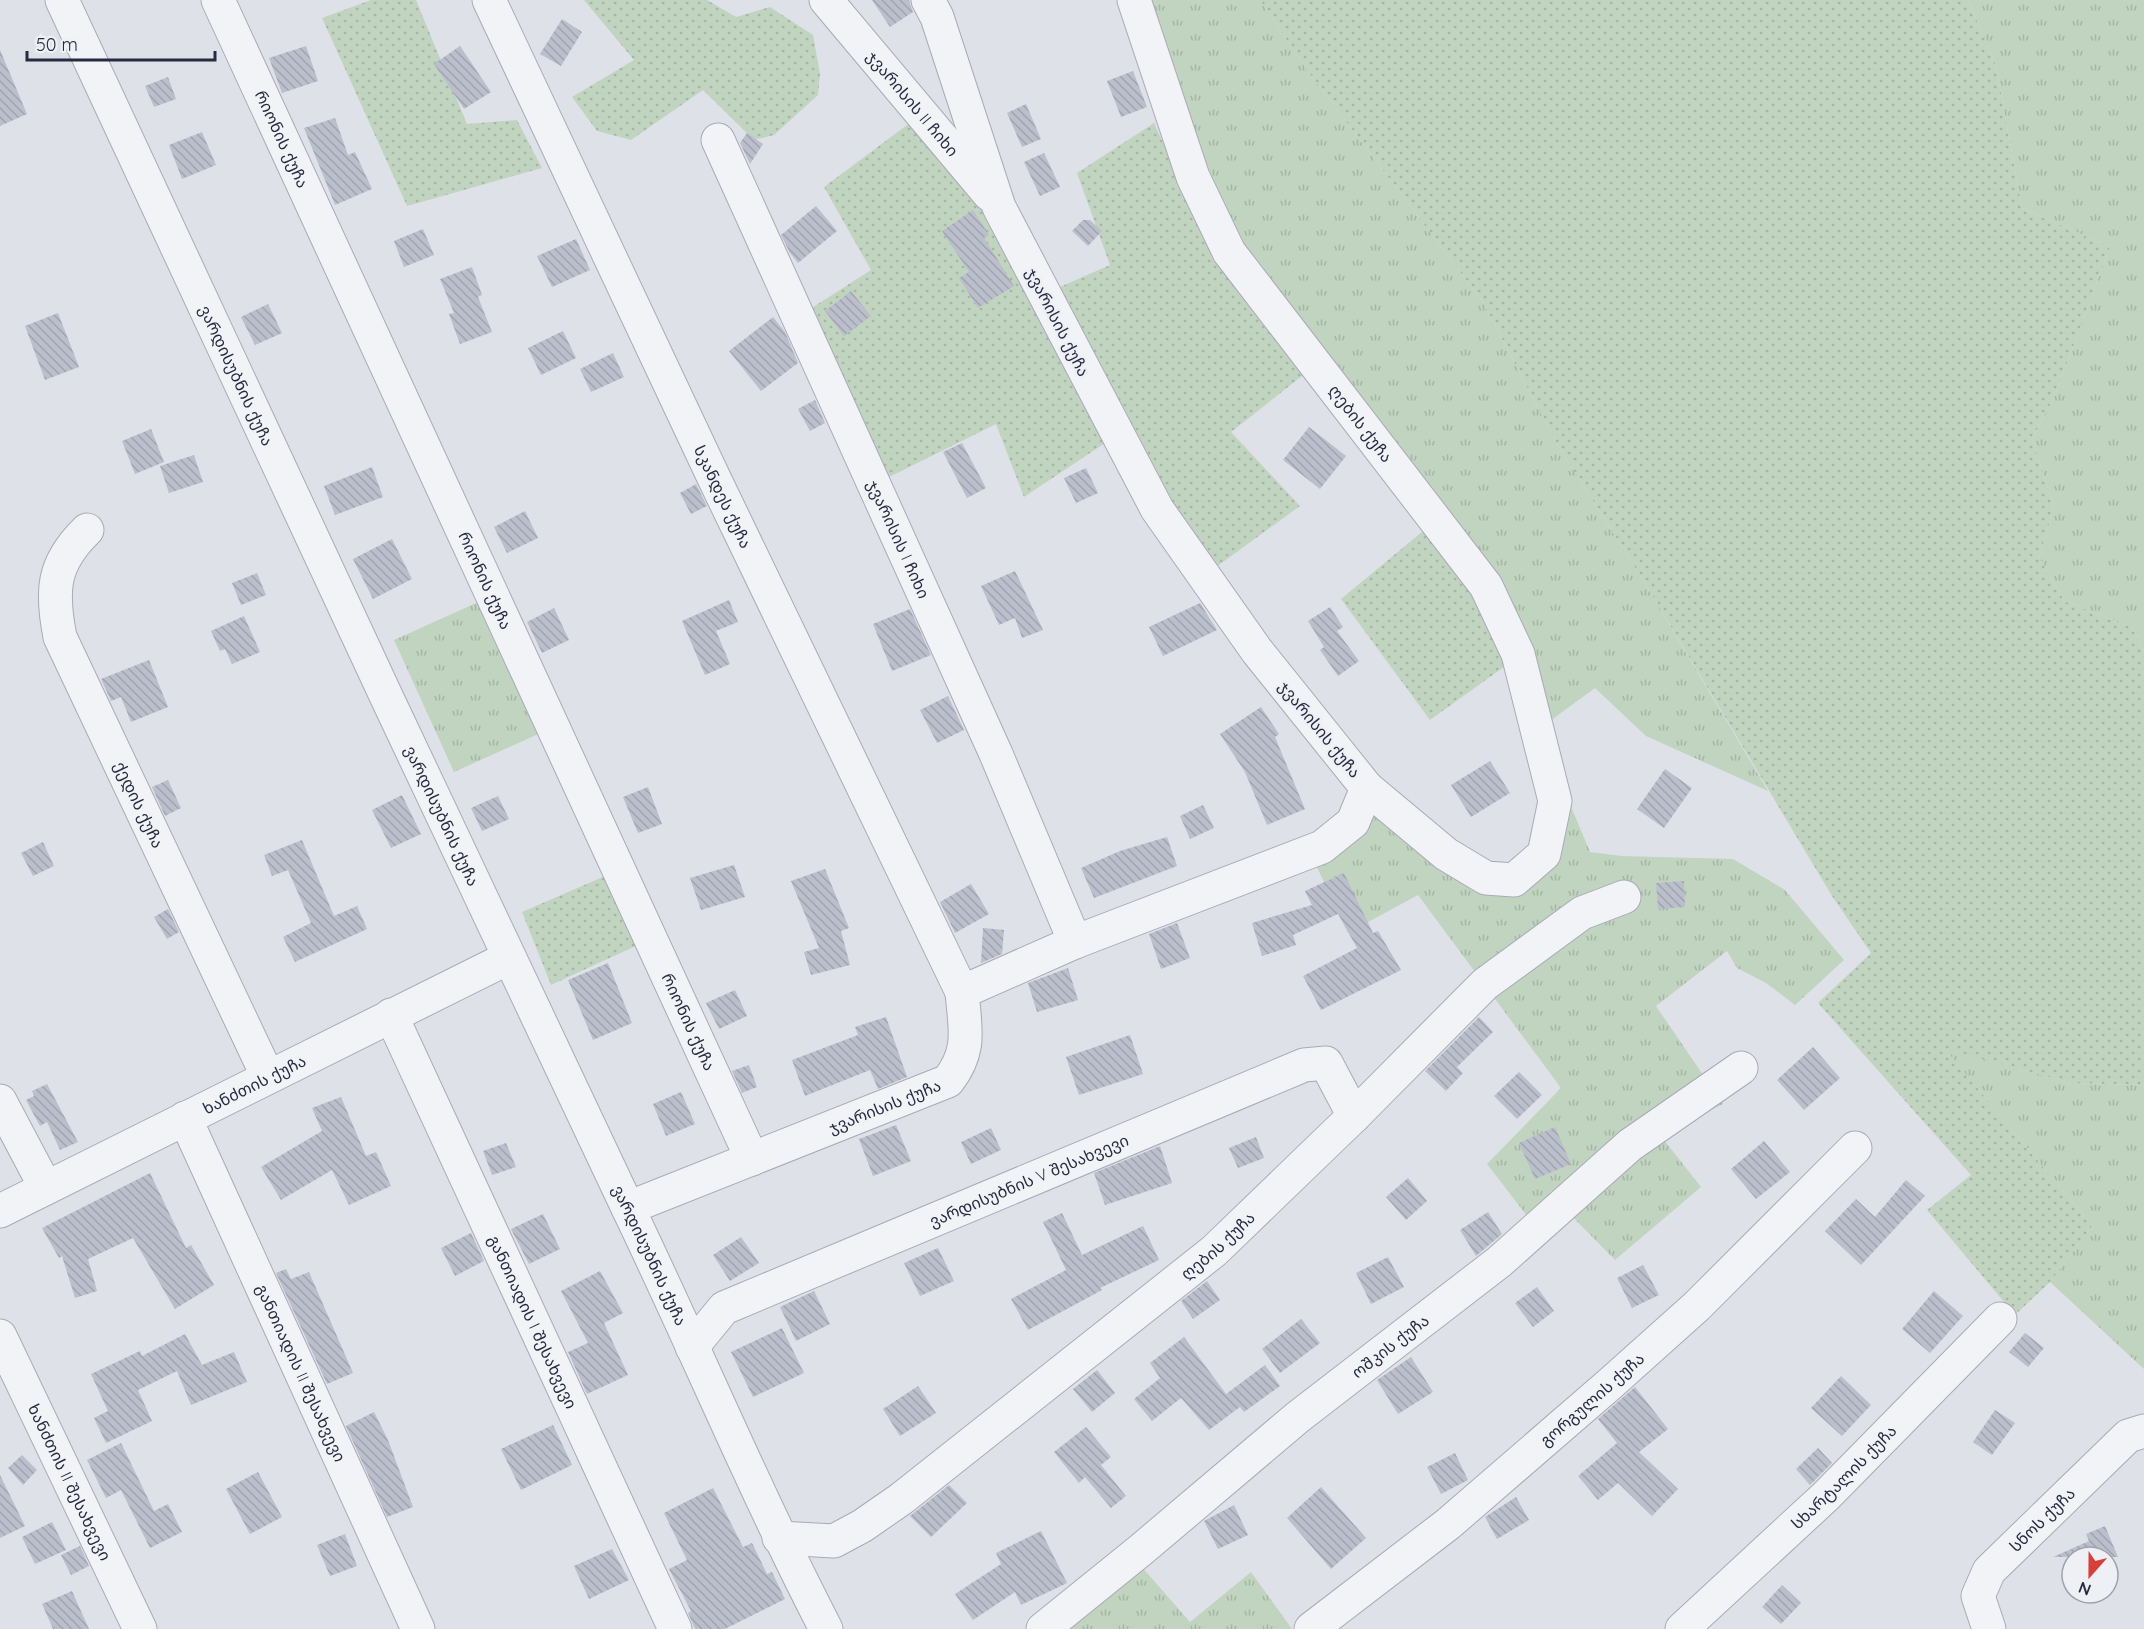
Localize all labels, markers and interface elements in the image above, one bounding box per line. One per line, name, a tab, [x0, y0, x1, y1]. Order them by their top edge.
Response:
scale bar	[27, 24, 214, 62]
text: 50 m	[36, 33, 78, 56]
street label: ჯვარისის II ჩიხი	[863, 46, 963, 160]
street label: რიონის ქუჩა	[251, 87, 313, 191]
street label: ჯვარისის ქუჩა	[1022, 264, 1094, 380]
street label: ვარდისუბნის ქუჩა	[195, 302, 278, 449]
street label: ღების ქუჩა	[1325, 381, 1397, 466]
street label: სკანდეს ქუჩა	[690, 442, 756, 551]
street label: ჯვარისის I ჩიხი	[863, 477, 934, 601]
street label: რიონის ქუჩა	[454, 528, 517, 632]
street label: ჯვარისის ქუჩა	[1275, 676, 1365, 782]
street label: ვარდისუბნის ქუჩა	[401, 742, 484, 889]
street label: ქედის ქუჩა	[110, 758, 168, 851]
street label: რიონის ქუჩა	[658, 970, 720, 1074]
street label: ხანძთის ქუჩა	[199, 1050, 309, 1118]
street label: ჯვარისის ქუჩა	[825, 1075, 944, 1138]
street label: ვარდისუბნის V შესახვევი	[926, 1130, 1132, 1231]
street label: ვარდისუბნის ქუჩა	[608, 1182, 691, 1329]
street label: ღების ქუჩა	[1177, 1207, 1259, 1284]
street label: განთიადის I შესახვევი	[484, 1232, 582, 1412]
street label: განთიადის II შესახვევი	[252, 1281, 350, 1465]
street label: ოშკის ქუჩა	[1347, 1310, 1433, 1382]
street label: გორგულის ქუჩა	[1535, 1348, 1648, 1450]
street label: ხანძთის II შესახვევი	[24, 1401, 116, 1564]
street label: სხარტალის ქუჩა	[1787, 1420, 1900, 1533]
street label: სნოს ქუჩა	[2005, 1483, 2079, 1556]
north arrow	[2060, 1545, 2120, 1605]
text: N	[2076, 1578, 2094, 1600]

